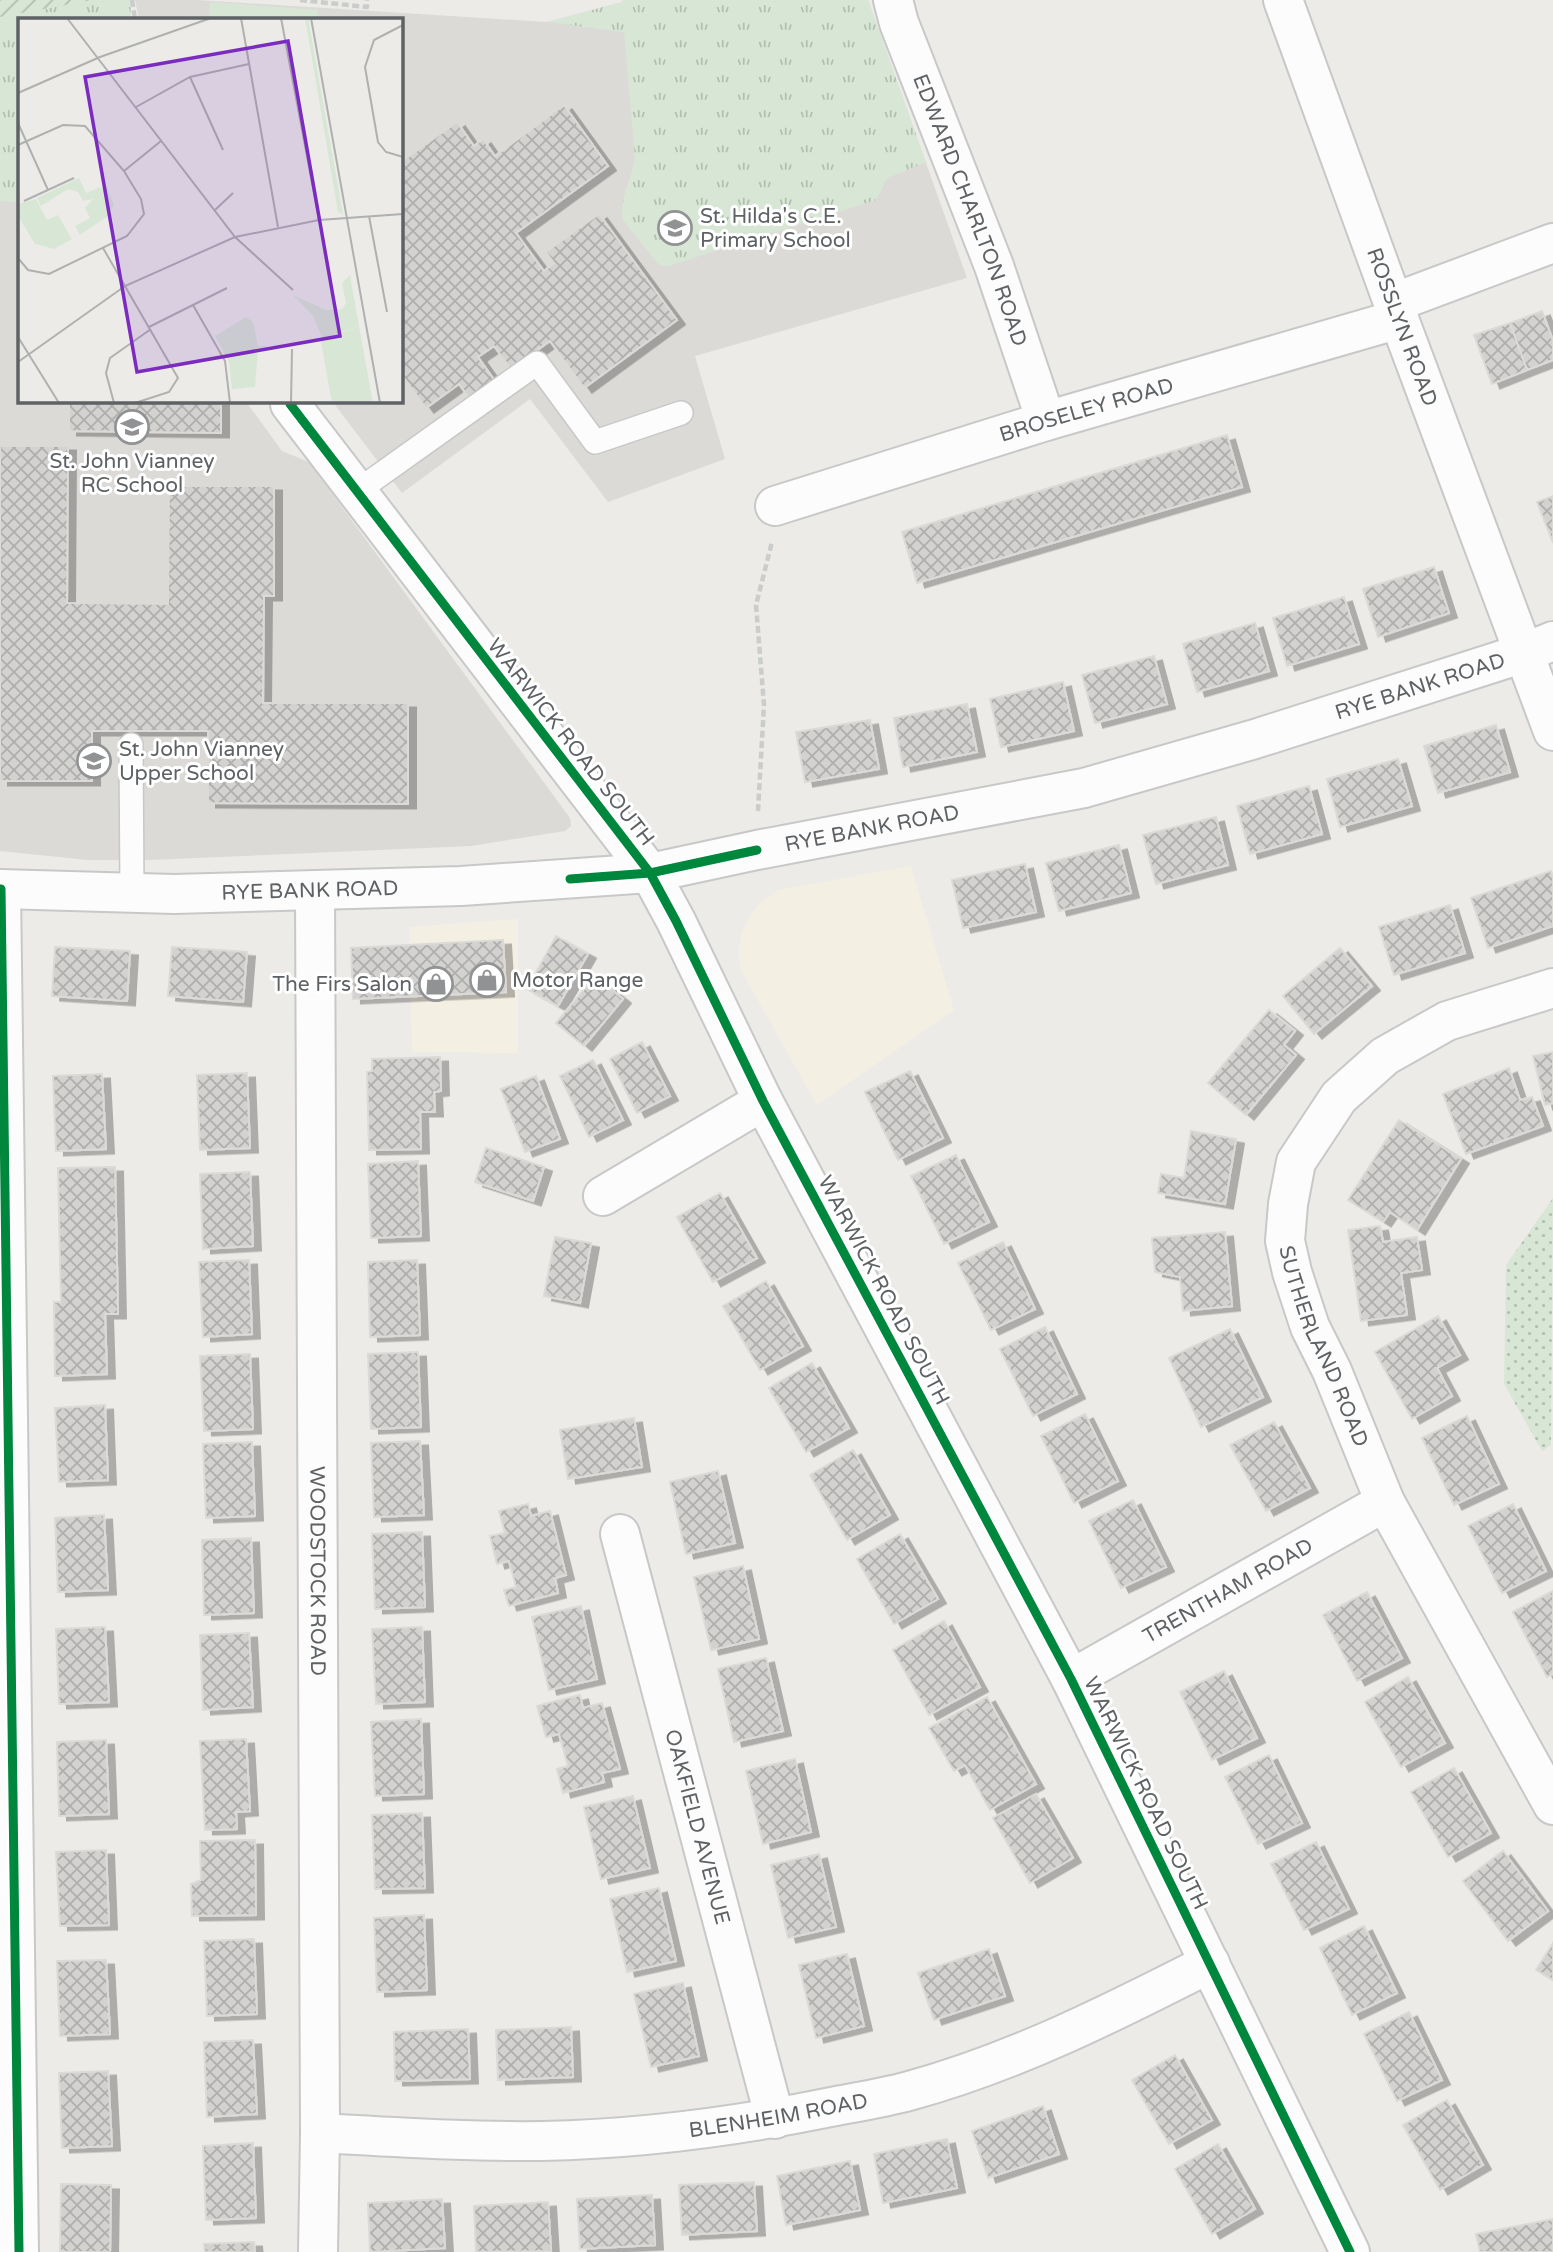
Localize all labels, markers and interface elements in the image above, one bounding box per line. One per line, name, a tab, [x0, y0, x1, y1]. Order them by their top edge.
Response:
inset map	[18, 18, 402, 402]
street label: EDWARD CHARLTON ROAD	[907, 71, 1032, 350]
place label: St. Hilda's C.E. Primary School	[700, 204, 851, 253]
school or university icon: St. Hilda's C.E. Primary School	[656, 209, 694, 247]
street label: ROSSLYN ROAD	[1361, 244, 1442, 410]
street label: BROSELEY ROAD	[996, 373, 1177, 448]
school or university icon: St. John Vianney RC School	[113, 408, 151, 446]
place label: St. John Vianney RC School	[49, 449, 215, 498]
street label: WARWICK ROAD SOUTH	[482, 634, 659, 851]
street label: RYE BANK ROAD	[1332, 648, 1508, 726]
place label: St. John Vianney Upper School	[119, 737, 284, 786]
school or university icon: St. John Vianney Upper School	[75, 742, 113, 780]
street label: RYE BANK ROAD	[783, 800, 961, 857]
street label: RYE BANK ROAD	[221, 876, 399, 906]
shop icon: Motor Range	[468, 961, 506, 999]
shop icon: The Firs Salon	[417, 965, 455, 1003]
place label: Motor Range	[512, 968, 644, 993]
place label: The Firs Salon	[272, 972, 412, 997]
street label: WARWICK ROAD SOUTH	[812, 1171, 955, 1409]
street label: SUTHERLAND ROAD	[1273, 1243, 1373, 1451]
street label: WOODSTOCK ROAD	[304, 1466, 330, 1676]
street label: TRENTHAM ROAD	[1139, 1533, 1318, 1649]
street label: WARWICK ROAD SOUTH	[1078, 1673, 1213, 1914]
street label: OAKFIELD AVENUE	[659, 1727, 735, 1927]
street label: BLENHEIM ROAD	[687, 2088, 870, 2143]

